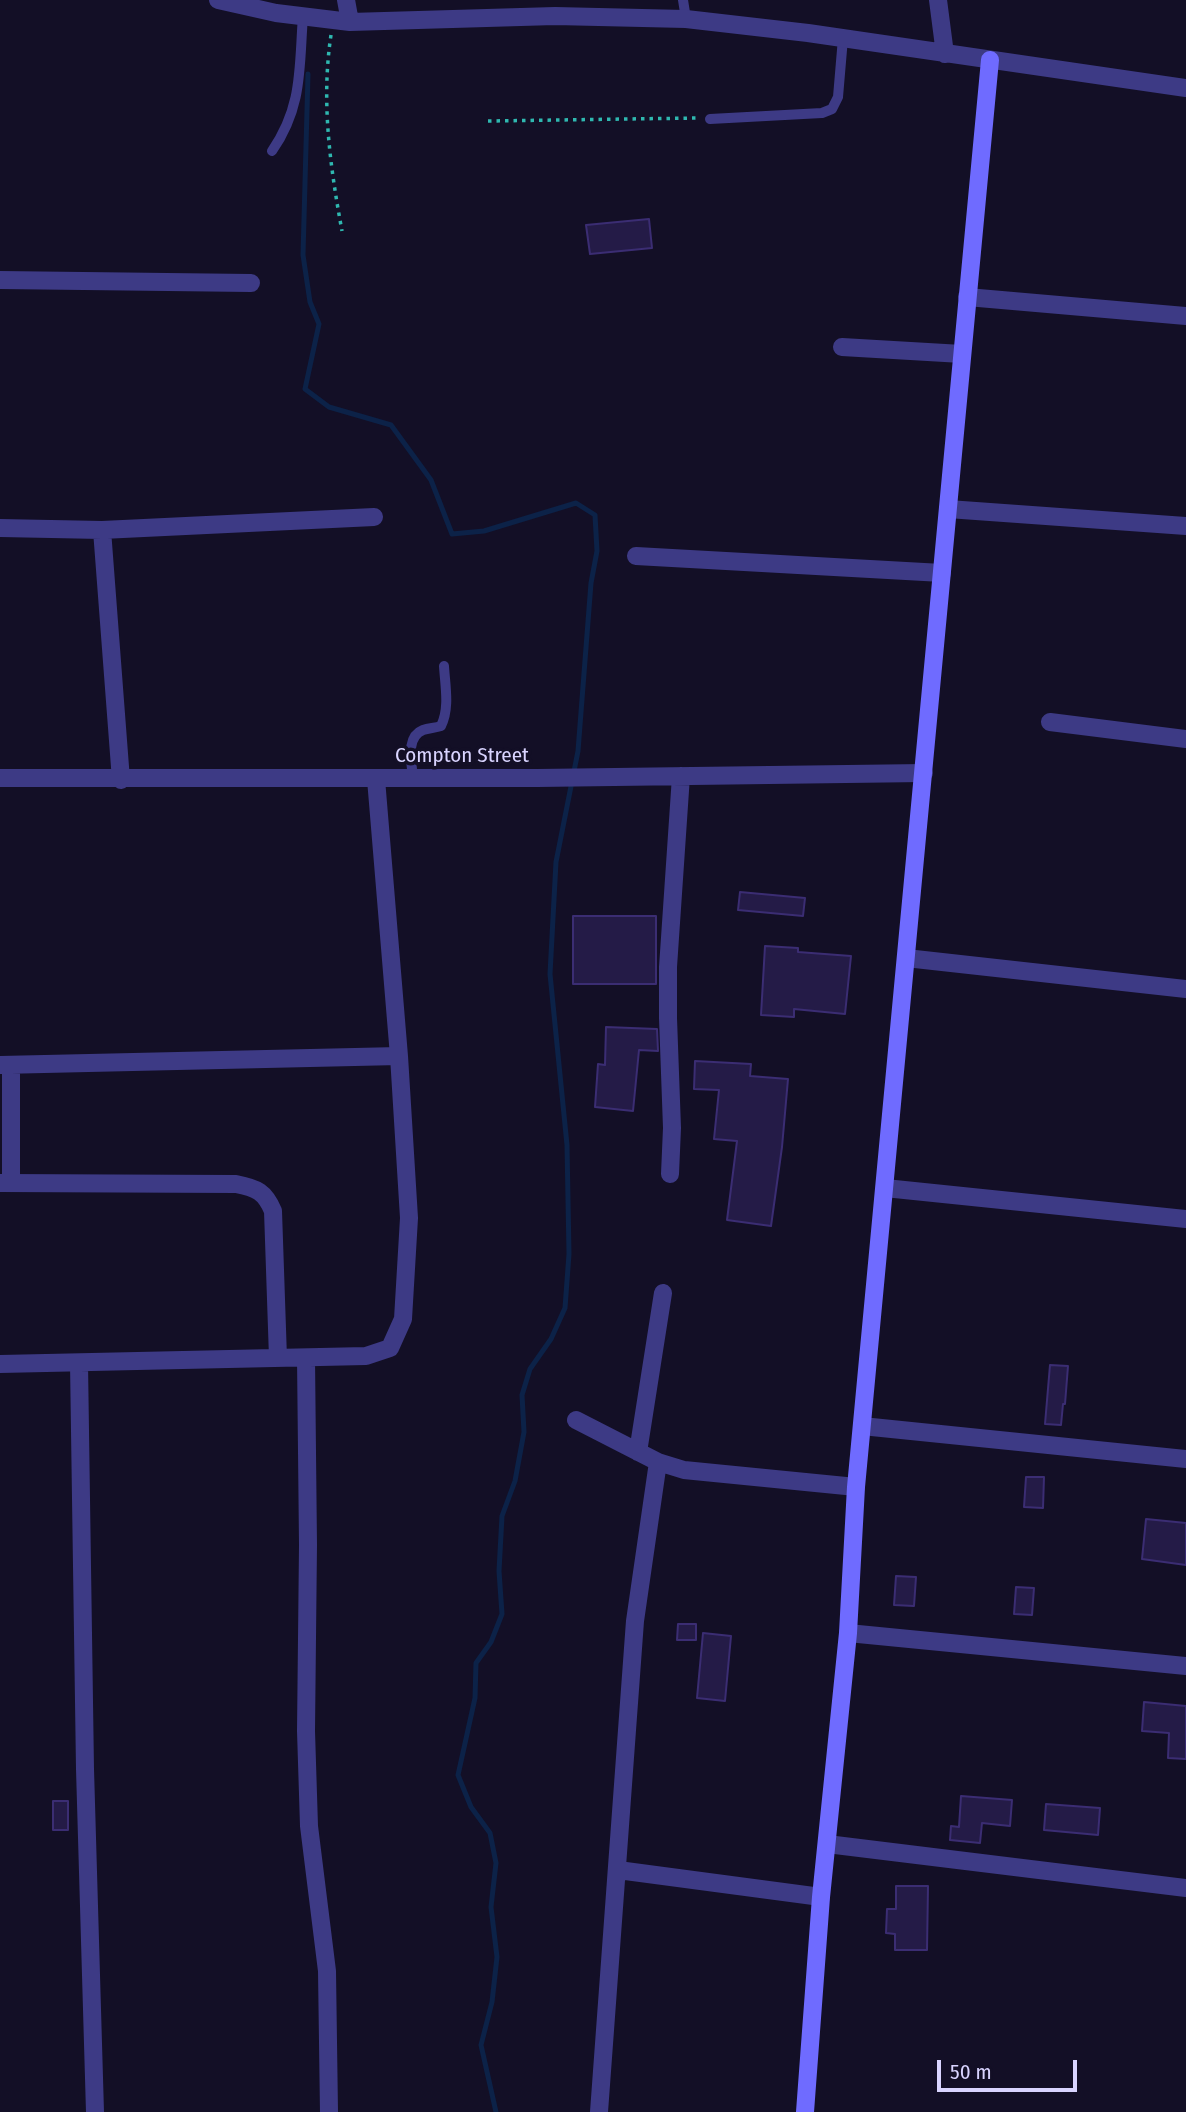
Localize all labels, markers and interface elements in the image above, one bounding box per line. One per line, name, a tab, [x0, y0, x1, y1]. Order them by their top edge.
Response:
street label: Compton Street	[395, 743, 529, 769]
scale bar	[941, 2046, 1081, 2090]
text: 50 m	[950, 2059, 992, 2085]

